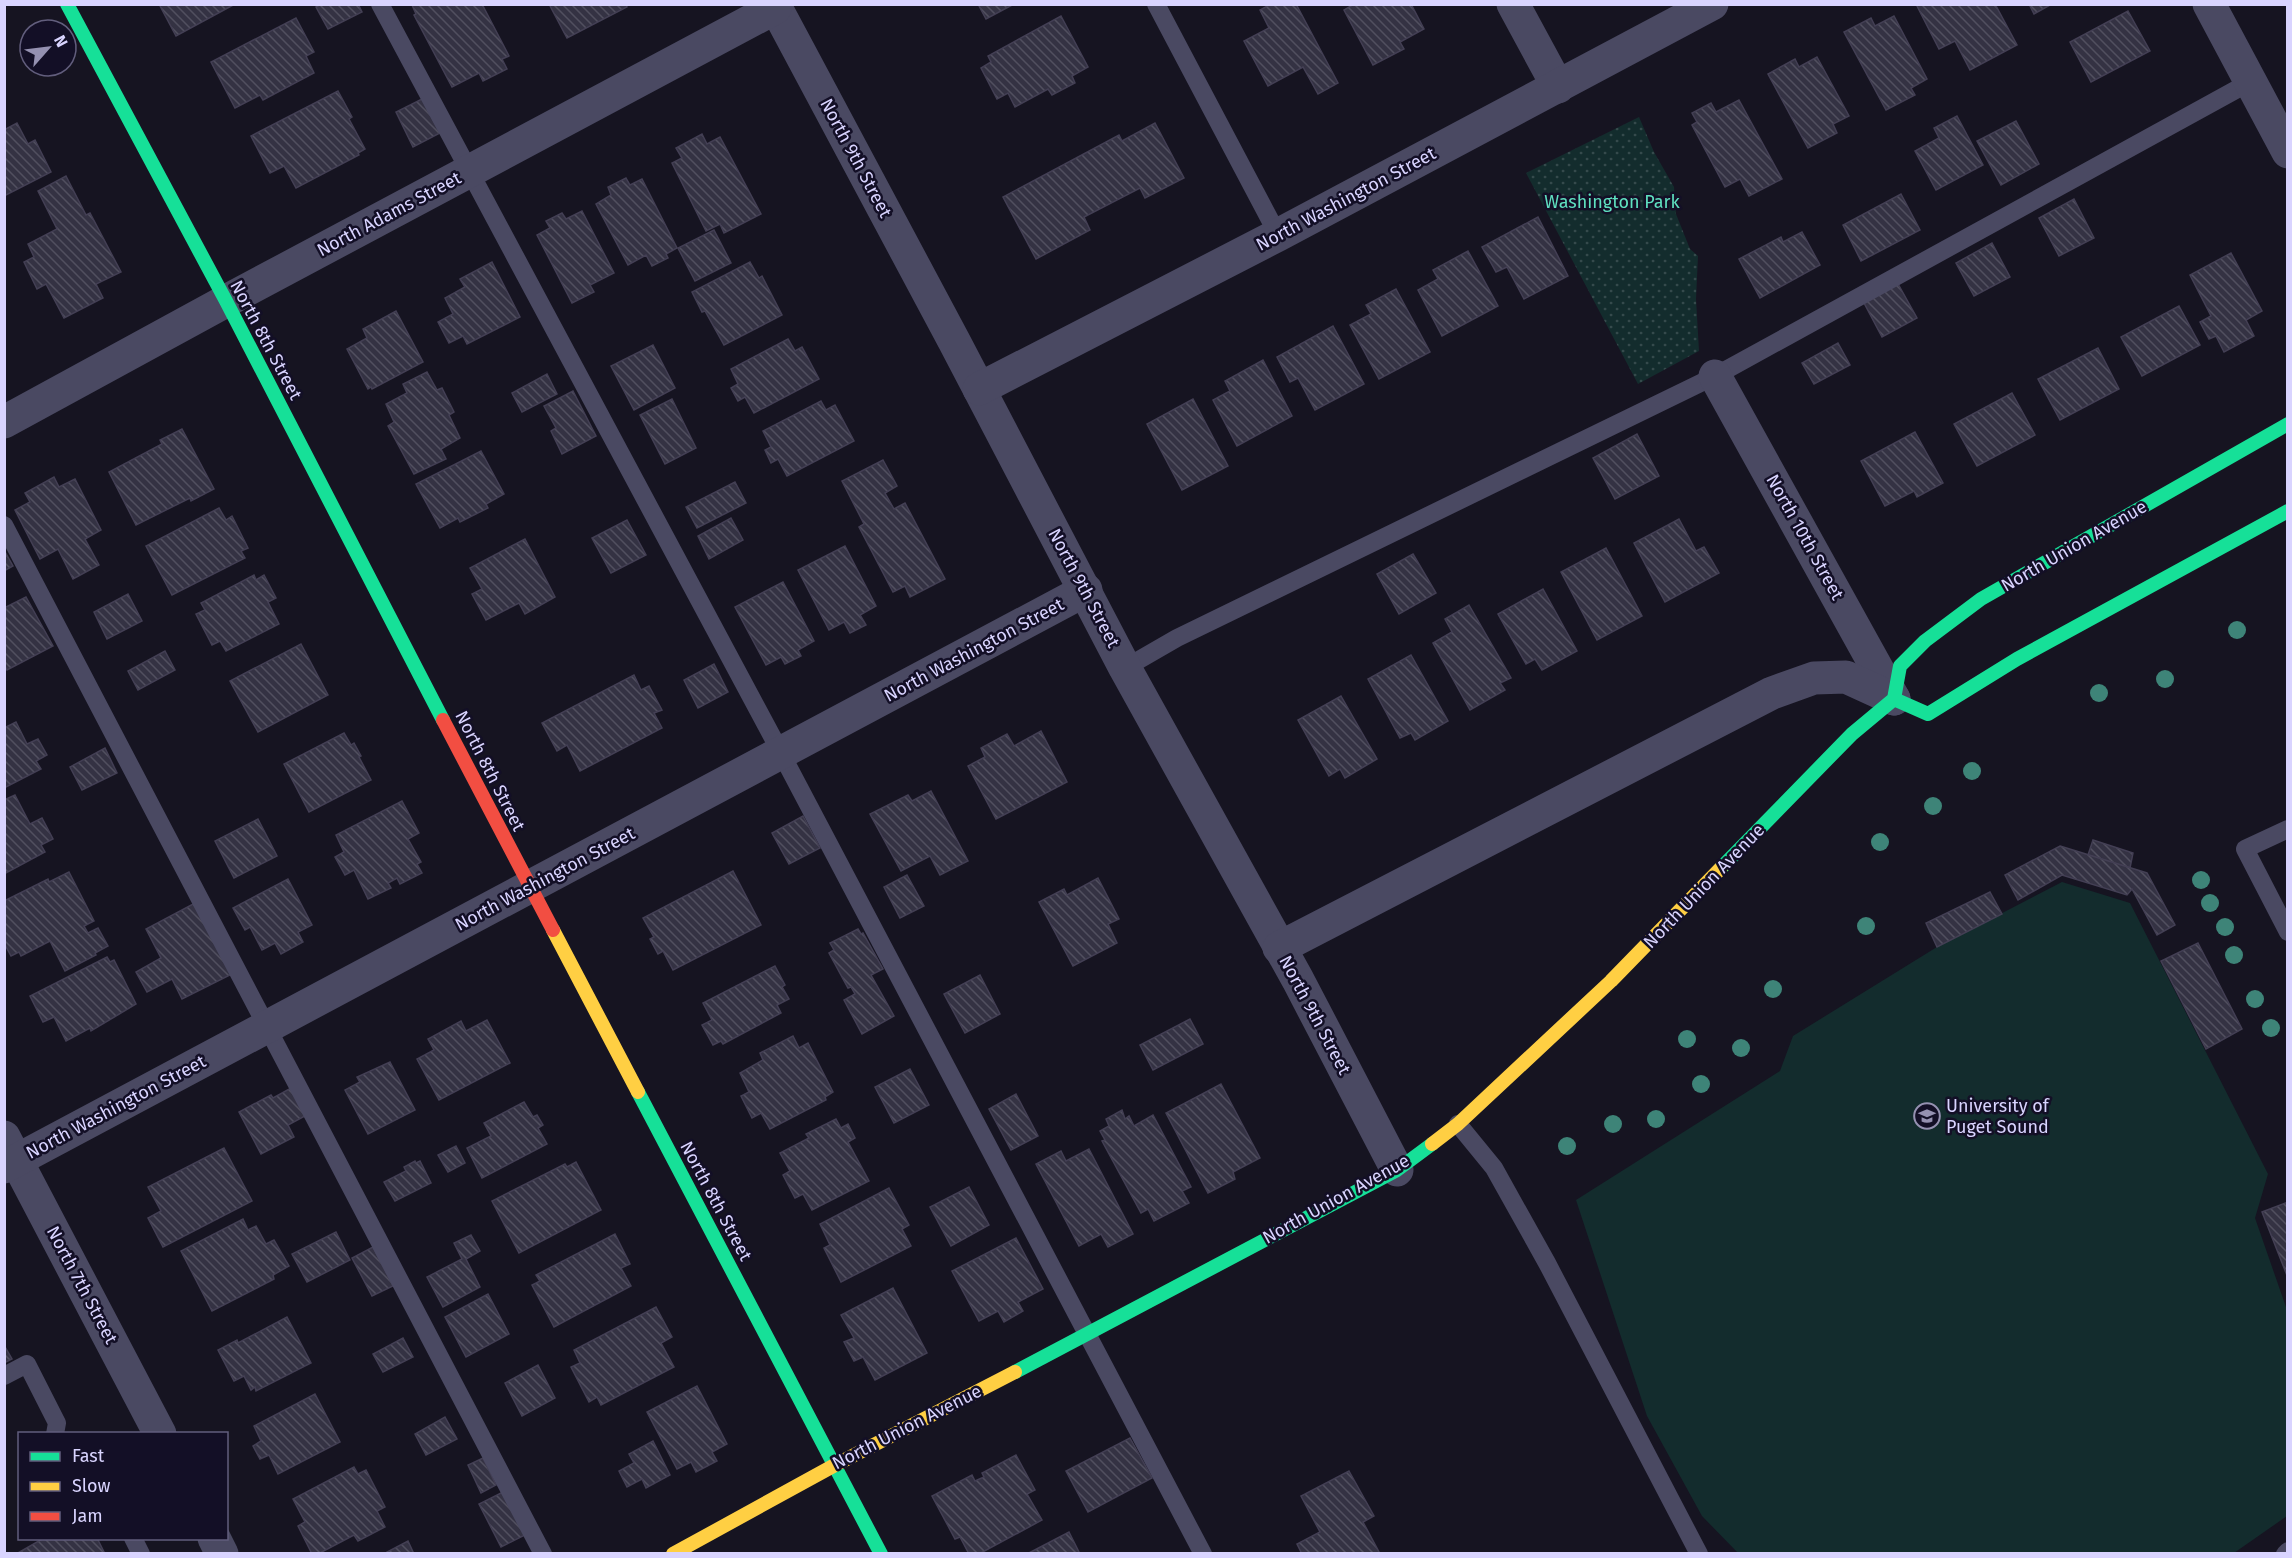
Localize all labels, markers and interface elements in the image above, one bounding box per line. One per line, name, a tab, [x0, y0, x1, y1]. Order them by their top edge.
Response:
north arrow	[18, 18, 78, 78]
text: N	[50, 32, 72, 50]
street label: North 9th Street	[815, 95, 897, 222]
street label: North Washington Street	[1252, 142, 1440, 256]
street label: North Adams Street	[313, 167, 465, 261]
park label: Washington Park	[1544, 191, 1680, 213]
street label: North 8th Street	[225, 276, 307, 404]
street label: North 10th Street	[1761, 470, 1849, 604]
street label: North Union Avenue	[1997, 495, 2151, 597]
street label: North 9th Street	[1043, 525, 1125, 652]
street label: North Washington Street	[880, 593, 1068, 707]
street label: North 8th Street	[450, 707, 530, 835]
street label: North Union Avenue	[1639, 819, 1769, 953]
street label: North Washington Street	[451, 822, 639, 936]
street label: North 9th Street	[1274, 952, 1356, 1079]
street label: North Washington Street	[22, 1050, 210, 1164]
place label: University of Puget Sound	[1946, 1095, 2051, 1138]
school or university icon: University of Puget Sound	[1912, 1101, 1942, 1131]
street label: North 8th Street	[675, 1137, 757, 1265]
street label: North Union Avenue	[1259, 1149, 1413, 1249]
street label: North 7th Street	[42, 1222, 123, 1348]
street label: North Union Avenue	[829, 1380, 985, 1474]
legend	[18, 1432, 228, 1540]
text: Fast	[72, 1445, 105, 1467]
text: Slow	[72, 1475, 111, 1497]
text: Jam	[72, 1505, 103, 1527]

